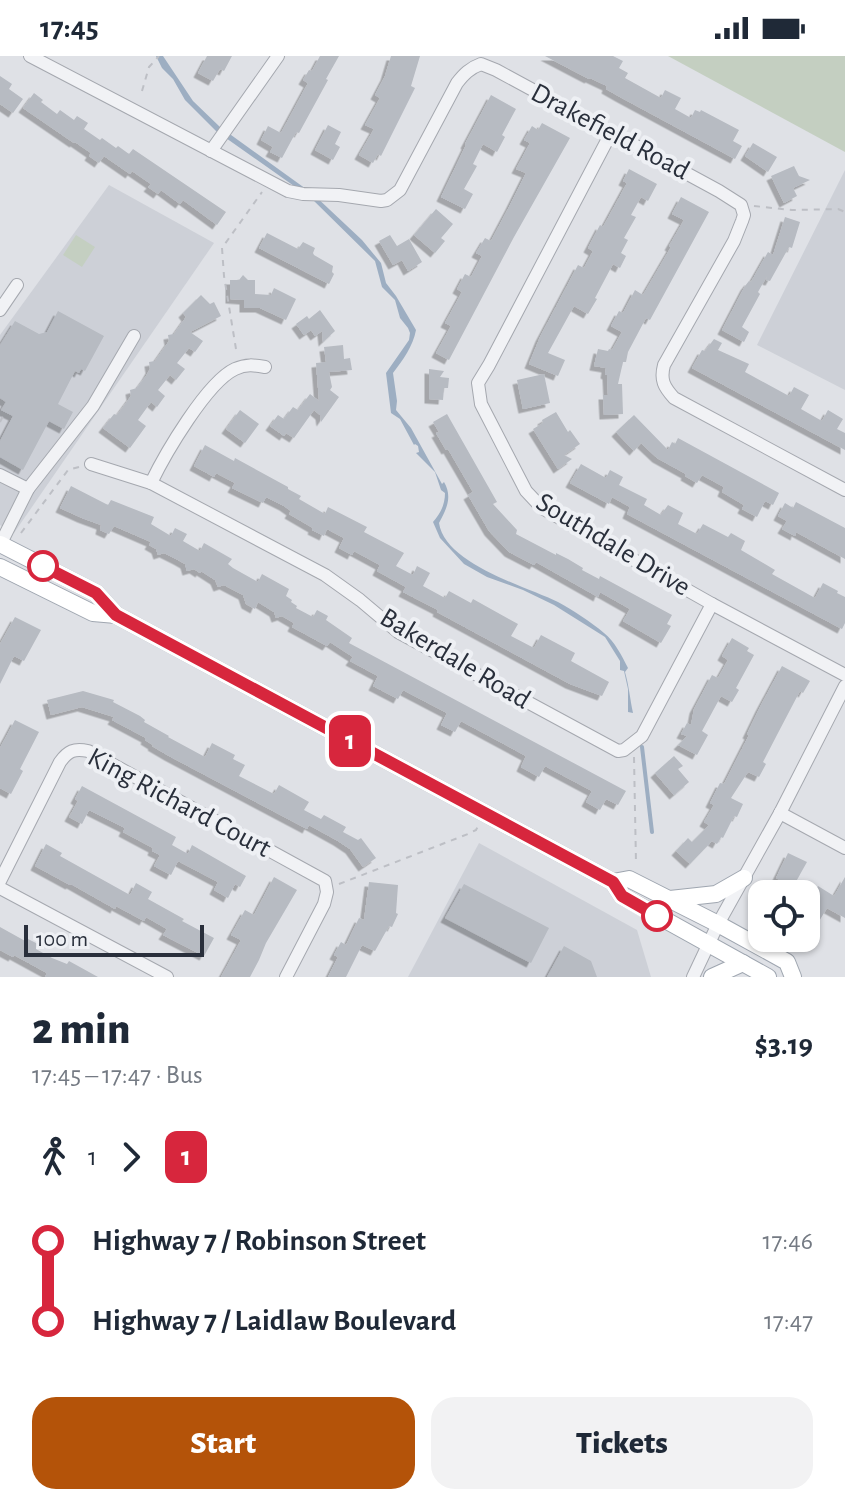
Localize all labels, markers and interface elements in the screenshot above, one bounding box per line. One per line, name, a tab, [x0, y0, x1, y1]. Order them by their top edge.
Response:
text: 17:45	[40, 13, 99, 43]
street label: Drakefield Road	[526, 79, 694, 185]
street label: Southdale Drive	[531, 488, 695, 602]
unlabelled marker	[28, 551, 58, 581]
street label: Bakerdale Road	[375, 603, 535, 715]
line badge: 1	[324, 715, 376, 767]
text: 1	[345, 727, 355, 755]
street label: King Richard Court	[83, 743, 275, 863]
map controls	[748, 880, 820, 952]
button: locate	[748, 880, 820, 952]
unlabelled marker	[642, 901, 672, 931]
scale bar	[24, 921, 204, 957]
text: 100 m	[36, 928, 88, 950]
text: 2 min	[32, 1008, 131, 1052]
text: $3.19	[754, 1030, 813, 1060]
text: 17:45 – 17:47 · Bus	[32, 1062, 203, 1088]
icon: walk	[32, 1135, 76, 1179]
icon: forward	[109, 1135, 153, 1179]
text: 1	[181, 1143, 191, 1171]
text: 1	[88, 1144, 97, 1170]
text: Highway 7 / Robinson Street	[92, 1226, 426, 1256]
text: 17:46	[763, 1228, 813, 1254]
text: Highway 7 / Laidlaw Boulevard	[92, 1306, 456, 1336]
text: 17:47	[764, 1308, 813, 1334]
button: Start	[32, 1397, 415, 1489]
button: Tickets	[431, 1397, 813, 1489]

